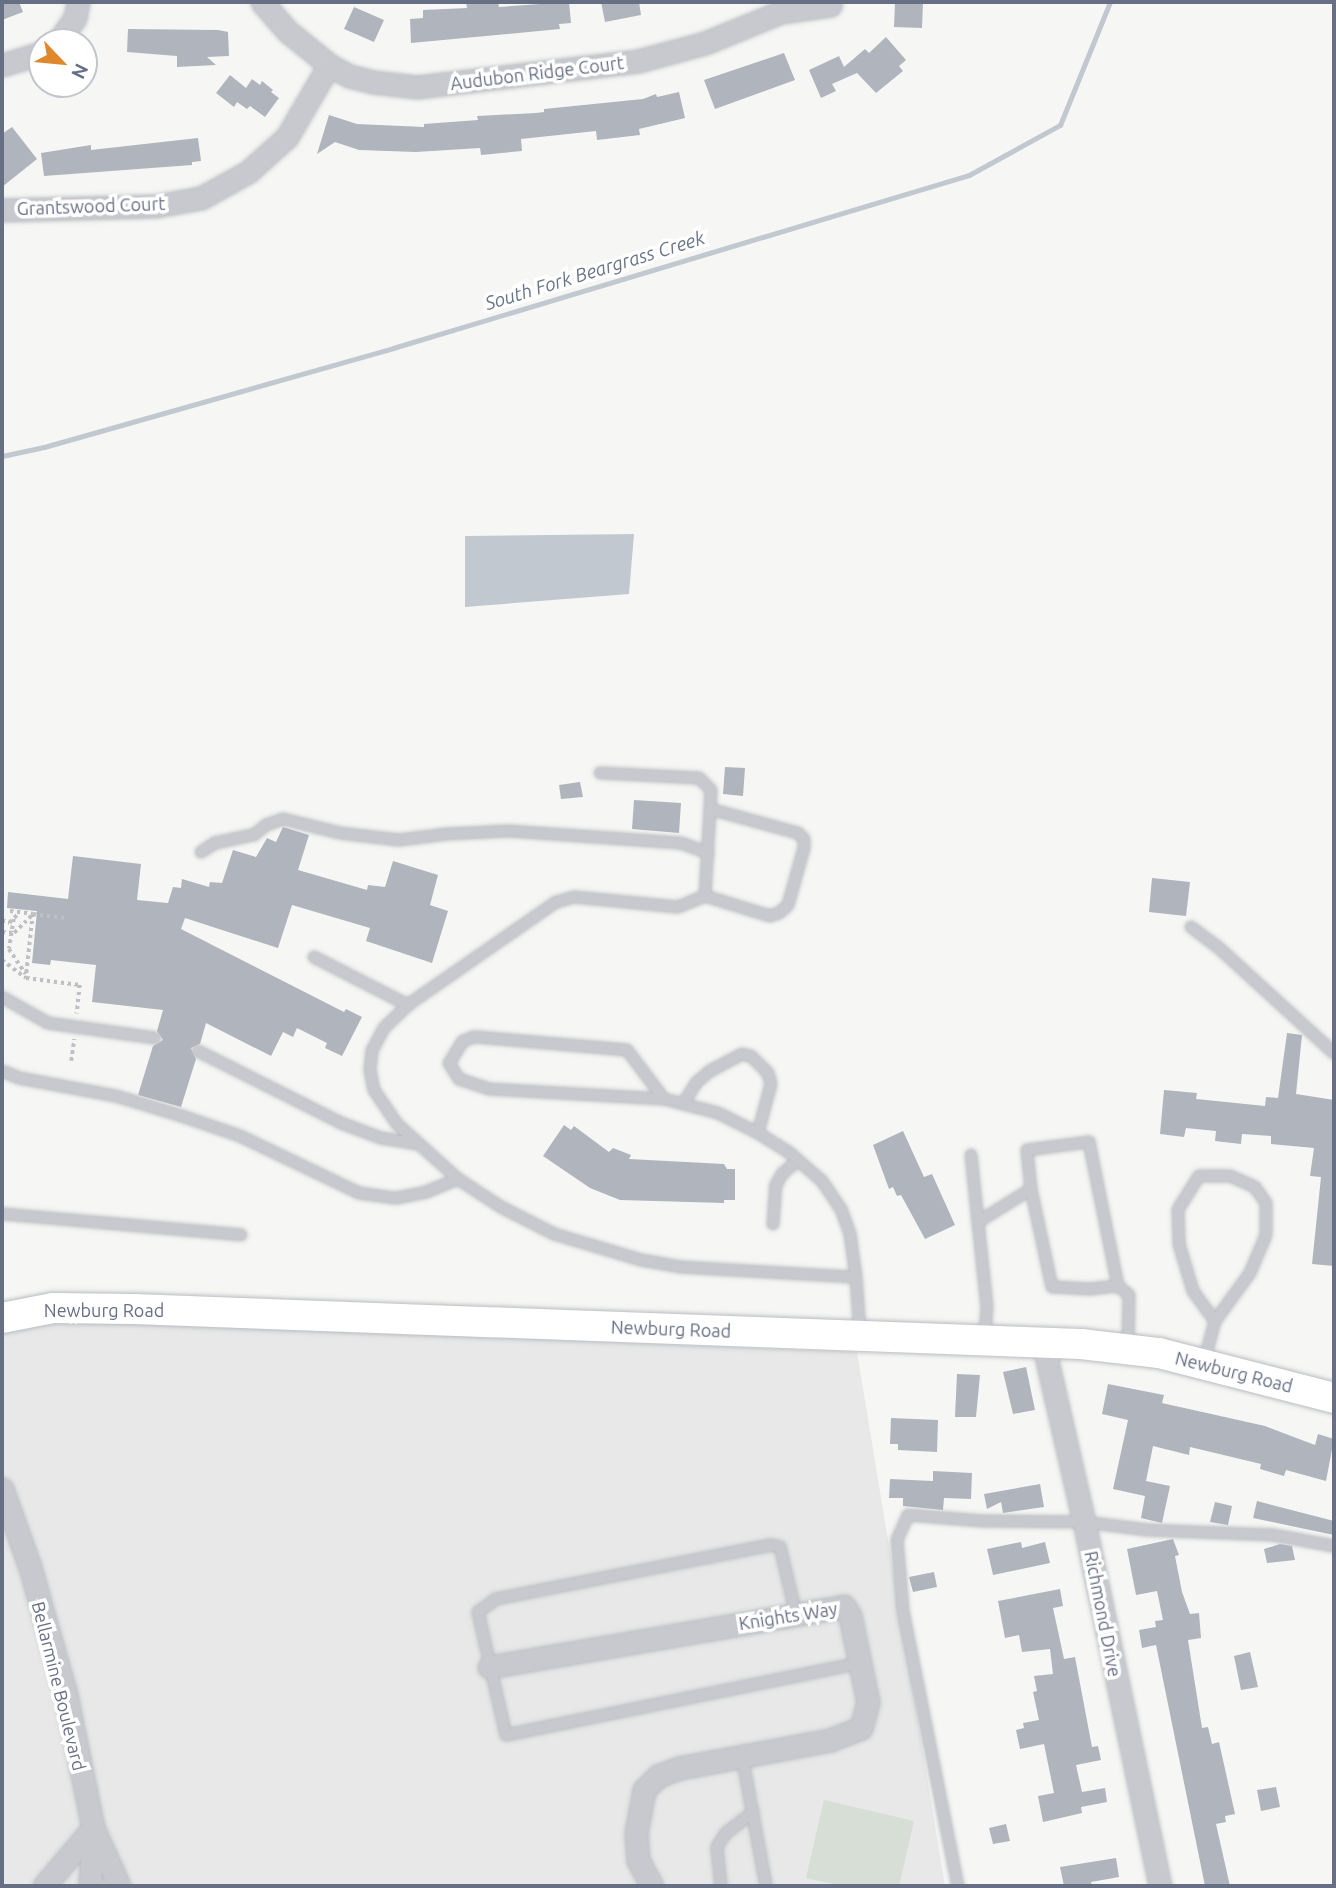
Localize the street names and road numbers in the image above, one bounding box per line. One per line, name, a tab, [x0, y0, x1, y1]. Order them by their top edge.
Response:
street label: Audubon Ridge Court	[449, 52, 625, 94]
street label: Grantswood Court	[16, 193, 166, 219]
street label: Newburg Road	[44, 1299, 164, 1321]
street label: Newburg Road	[610, 1316, 732, 1342]
street label: Newburg Road	[1173, 1347, 1295, 1397]
street label: Richmond Drive	[1080, 1549, 1126, 1679]
street label: Knights Way	[737, 1598, 839, 1634]
street label: Bellarmine Boulevard	[28, 1599, 90, 1773]

